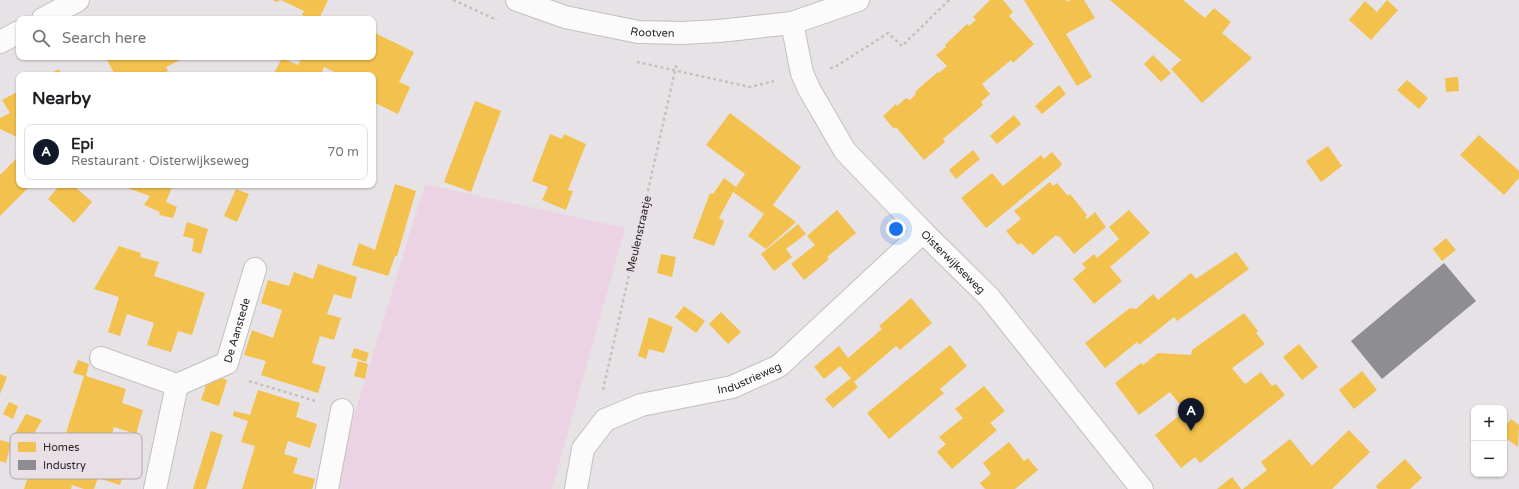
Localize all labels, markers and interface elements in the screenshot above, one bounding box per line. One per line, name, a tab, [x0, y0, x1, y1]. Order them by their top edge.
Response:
search box	[16, 16, 376, 60]
street label: Rootven	[629, 24, 675, 39]
icon: search	[30, 27, 52, 49]
text: Search here	[62, 29, 146, 47]
text: Nearby	[32, 88, 91, 109]
text: Epi	[71, 135, 94, 153]
text: A	[41, 144, 51, 160]
text: 70 m	[327, 144, 359, 160]
text: Restaurant · Oisterwijkseweg	[71, 153, 249, 169]
street label: Meulenstraatje	[624, 194, 654, 274]
your location	[886, 219, 906, 239]
street label: Oisterwijkseweg	[918, 227, 988, 296]
street label: De Aanstede	[221, 296, 253, 364]
street label: Industrieweg	[716, 359, 783, 396]
pin: A	[1178, 398, 1204, 431]
map controls	[1471, 405, 1507, 477]
button: +	[1471, 405, 1507, 441]
legend	[10, 433, 142, 479]
text: Homes	[43, 441, 79, 454]
button: −	[1471, 441, 1507, 477]
text: Industry	[43, 459, 86, 472]

